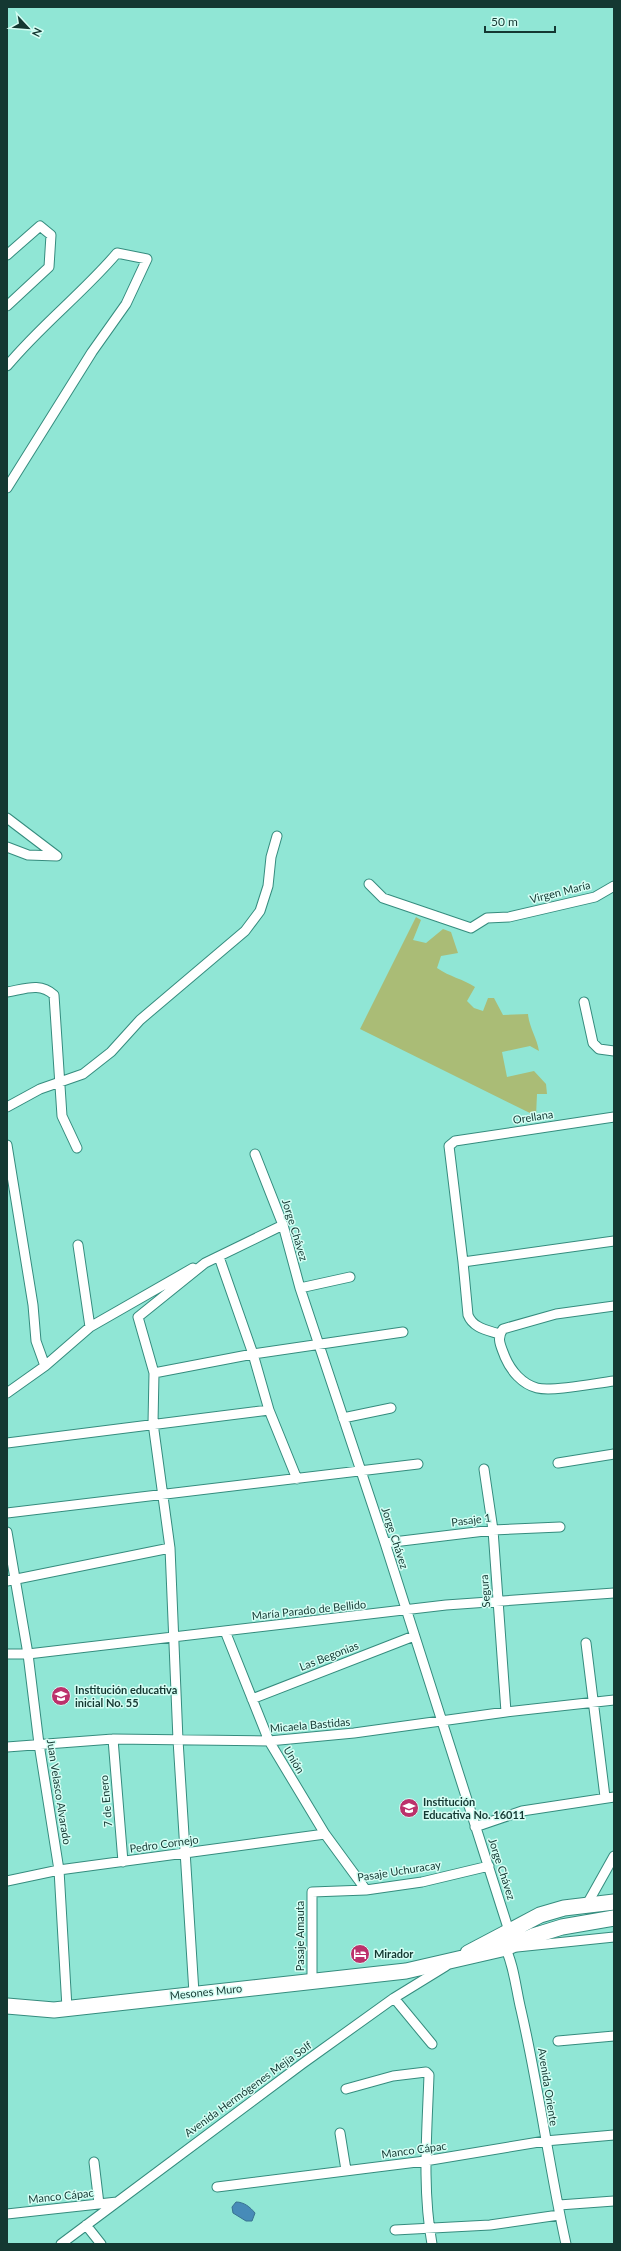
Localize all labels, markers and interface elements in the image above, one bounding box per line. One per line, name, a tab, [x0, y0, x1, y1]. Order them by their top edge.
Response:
north arrow	[8, 8, 48, 48]
scale bar	[485, 8, 555, 34]
text: 50 m	[491, 14, 518, 29]
text: N	[30, 26, 45, 39]
street label: Virgen María	[528, 878, 592, 905]
street label: Orellana	[512, 1107, 554, 1126]
street label: Jorge Chávez	[280, 1197, 311, 1262]
street label: Jorge Chávez	[379, 1505, 412, 1570]
street label: Pasaje 1	[450, 1511, 491, 1528]
street label: Segura	[477, 1574, 492, 1608]
street label: María Parado de Bellido	[251, 1597, 367, 1622]
street label: Las Begonias	[297, 1638, 360, 1673]
place label: Institución educativa inicial No. 55	[75, 1683, 177, 1709]
school or university icon: Institución educativa inicial No. 55	[50, 1685, 72, 1707]
street label: Micaela Bastidas	[269, 1714, 351, 1734]
street label: Juan Velasco Alvarado	[45, 1738, 74, 1846]
street label: Unión	[281, 1744, 307, 1776]
street label: 7 de Enero	[97, 1774, 114, 1828]
place label: Institución Educativa No. 16011	[423, 1795, 525, 1821]
school or university icon: Institución Educativa No. 16011	[398, 1797, 420, 1819]
street label: Pedro Cornejo	[129, 1832, 199, 1855]
street label: Jorge Chávez	[486, 1836, 519, 1901]
street label: Pasaje Uchuracay	[356, 1857, 442, 1884]
street label: Pasaje Amauta	[293, 1901, 306, 1971]
hotel icon: Mirador	[349, 1943, 371, 1965]
place label: Mirador	[374, 1947, 414, 1960]
street label: Mesones Muro	[169, 1981, 243, 2002]
street label: Avenida Hermógenes Mejía Solf	[182, 2038, 314, 2139]
street label: Avenida Oriente	[536, 2047, 561, 2127]
street label: Manco Cápac	[381, 2139, 447, 2161]
street label: Manco Cápac	[28, 2186, 94, 2205]

